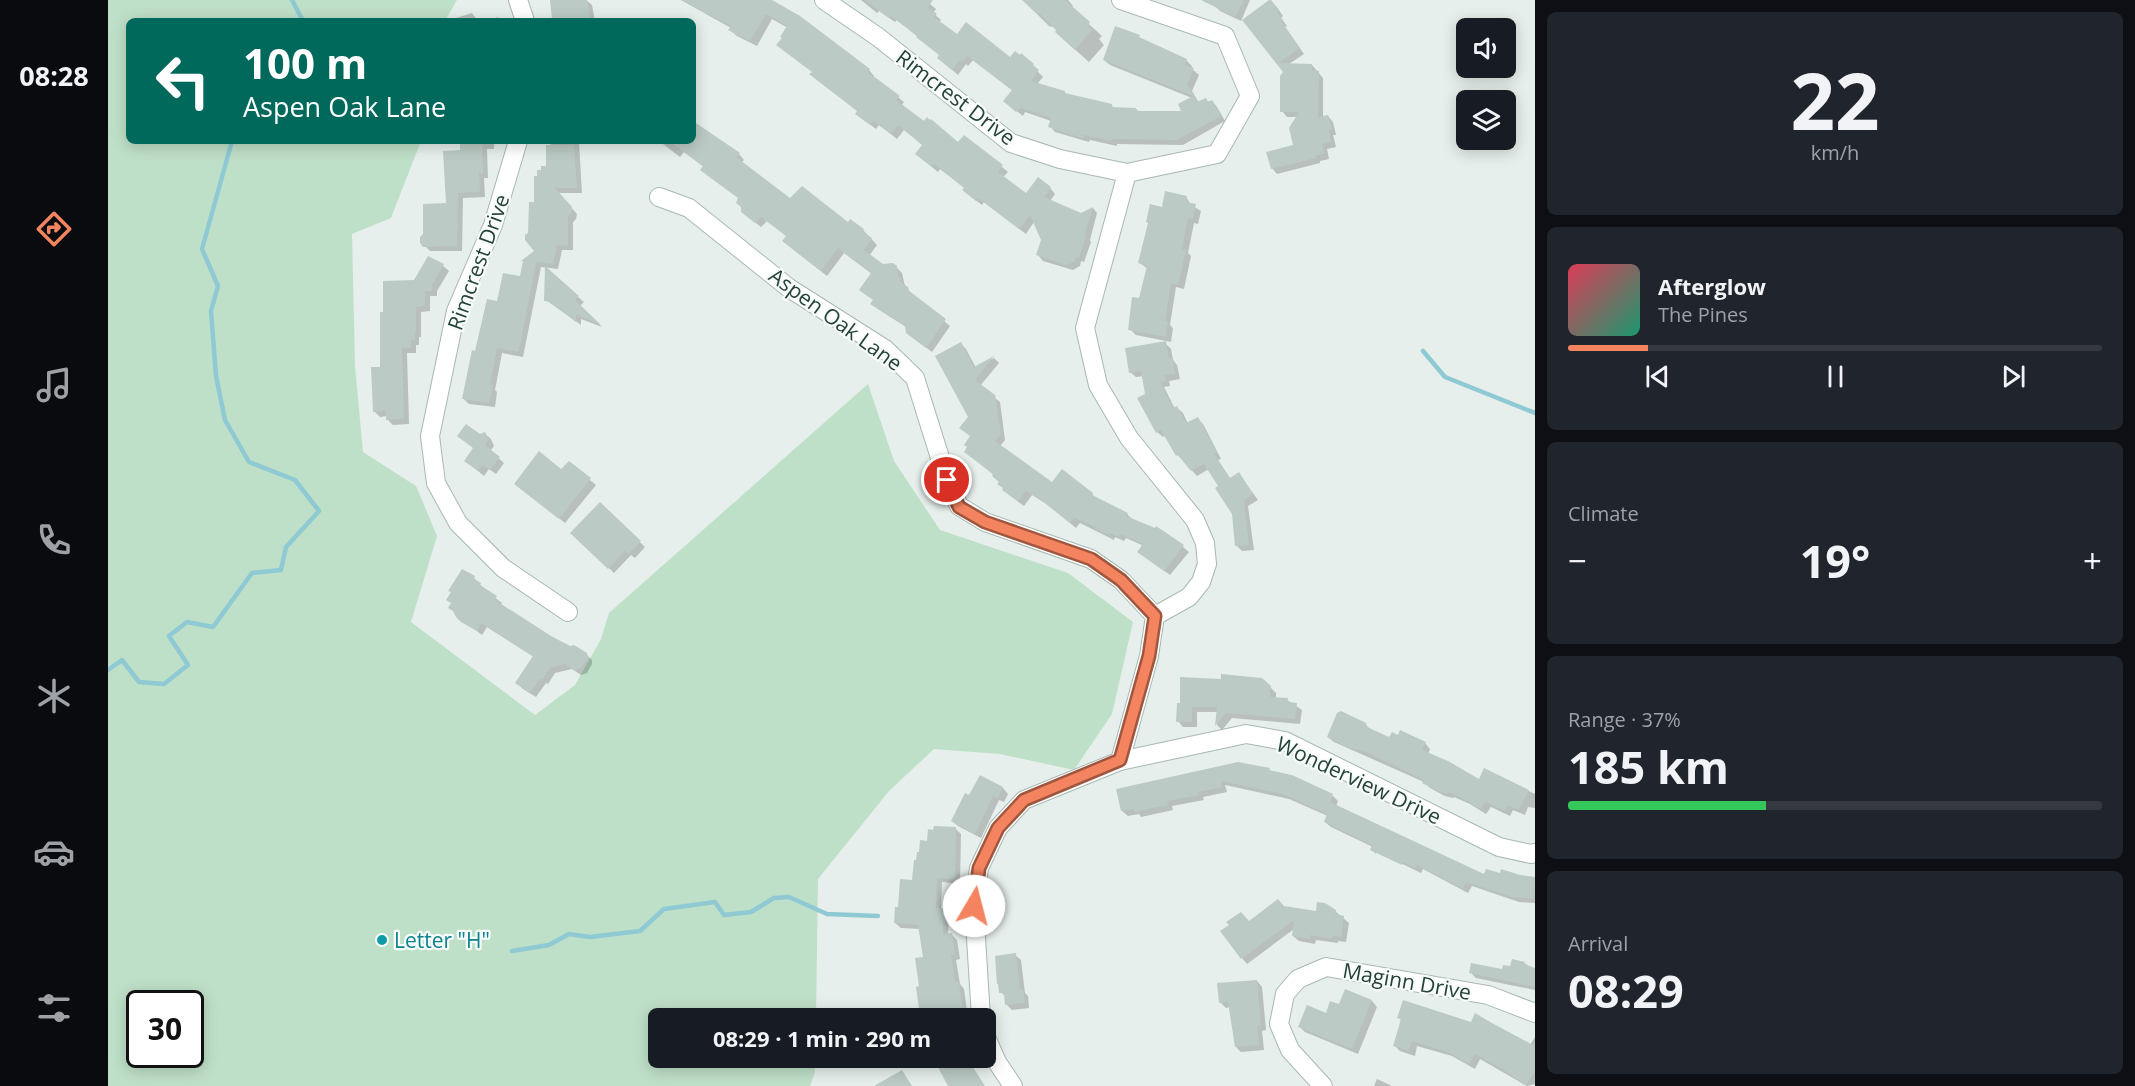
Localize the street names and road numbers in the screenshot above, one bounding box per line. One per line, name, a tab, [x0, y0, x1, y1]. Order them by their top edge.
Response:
street label: Rimcrest Drive	[891, 43, 1021, 151]
street label: Rimcrest Drive	[440, 190, 516, 334]
street label: Aspen Oak Lane	[764, 261, 908, 377]
street label: Wonderview Drive	[1272, 730, 1446, 830]
street label: Maginn Drive	[1341, 956, 1473, 1006]

